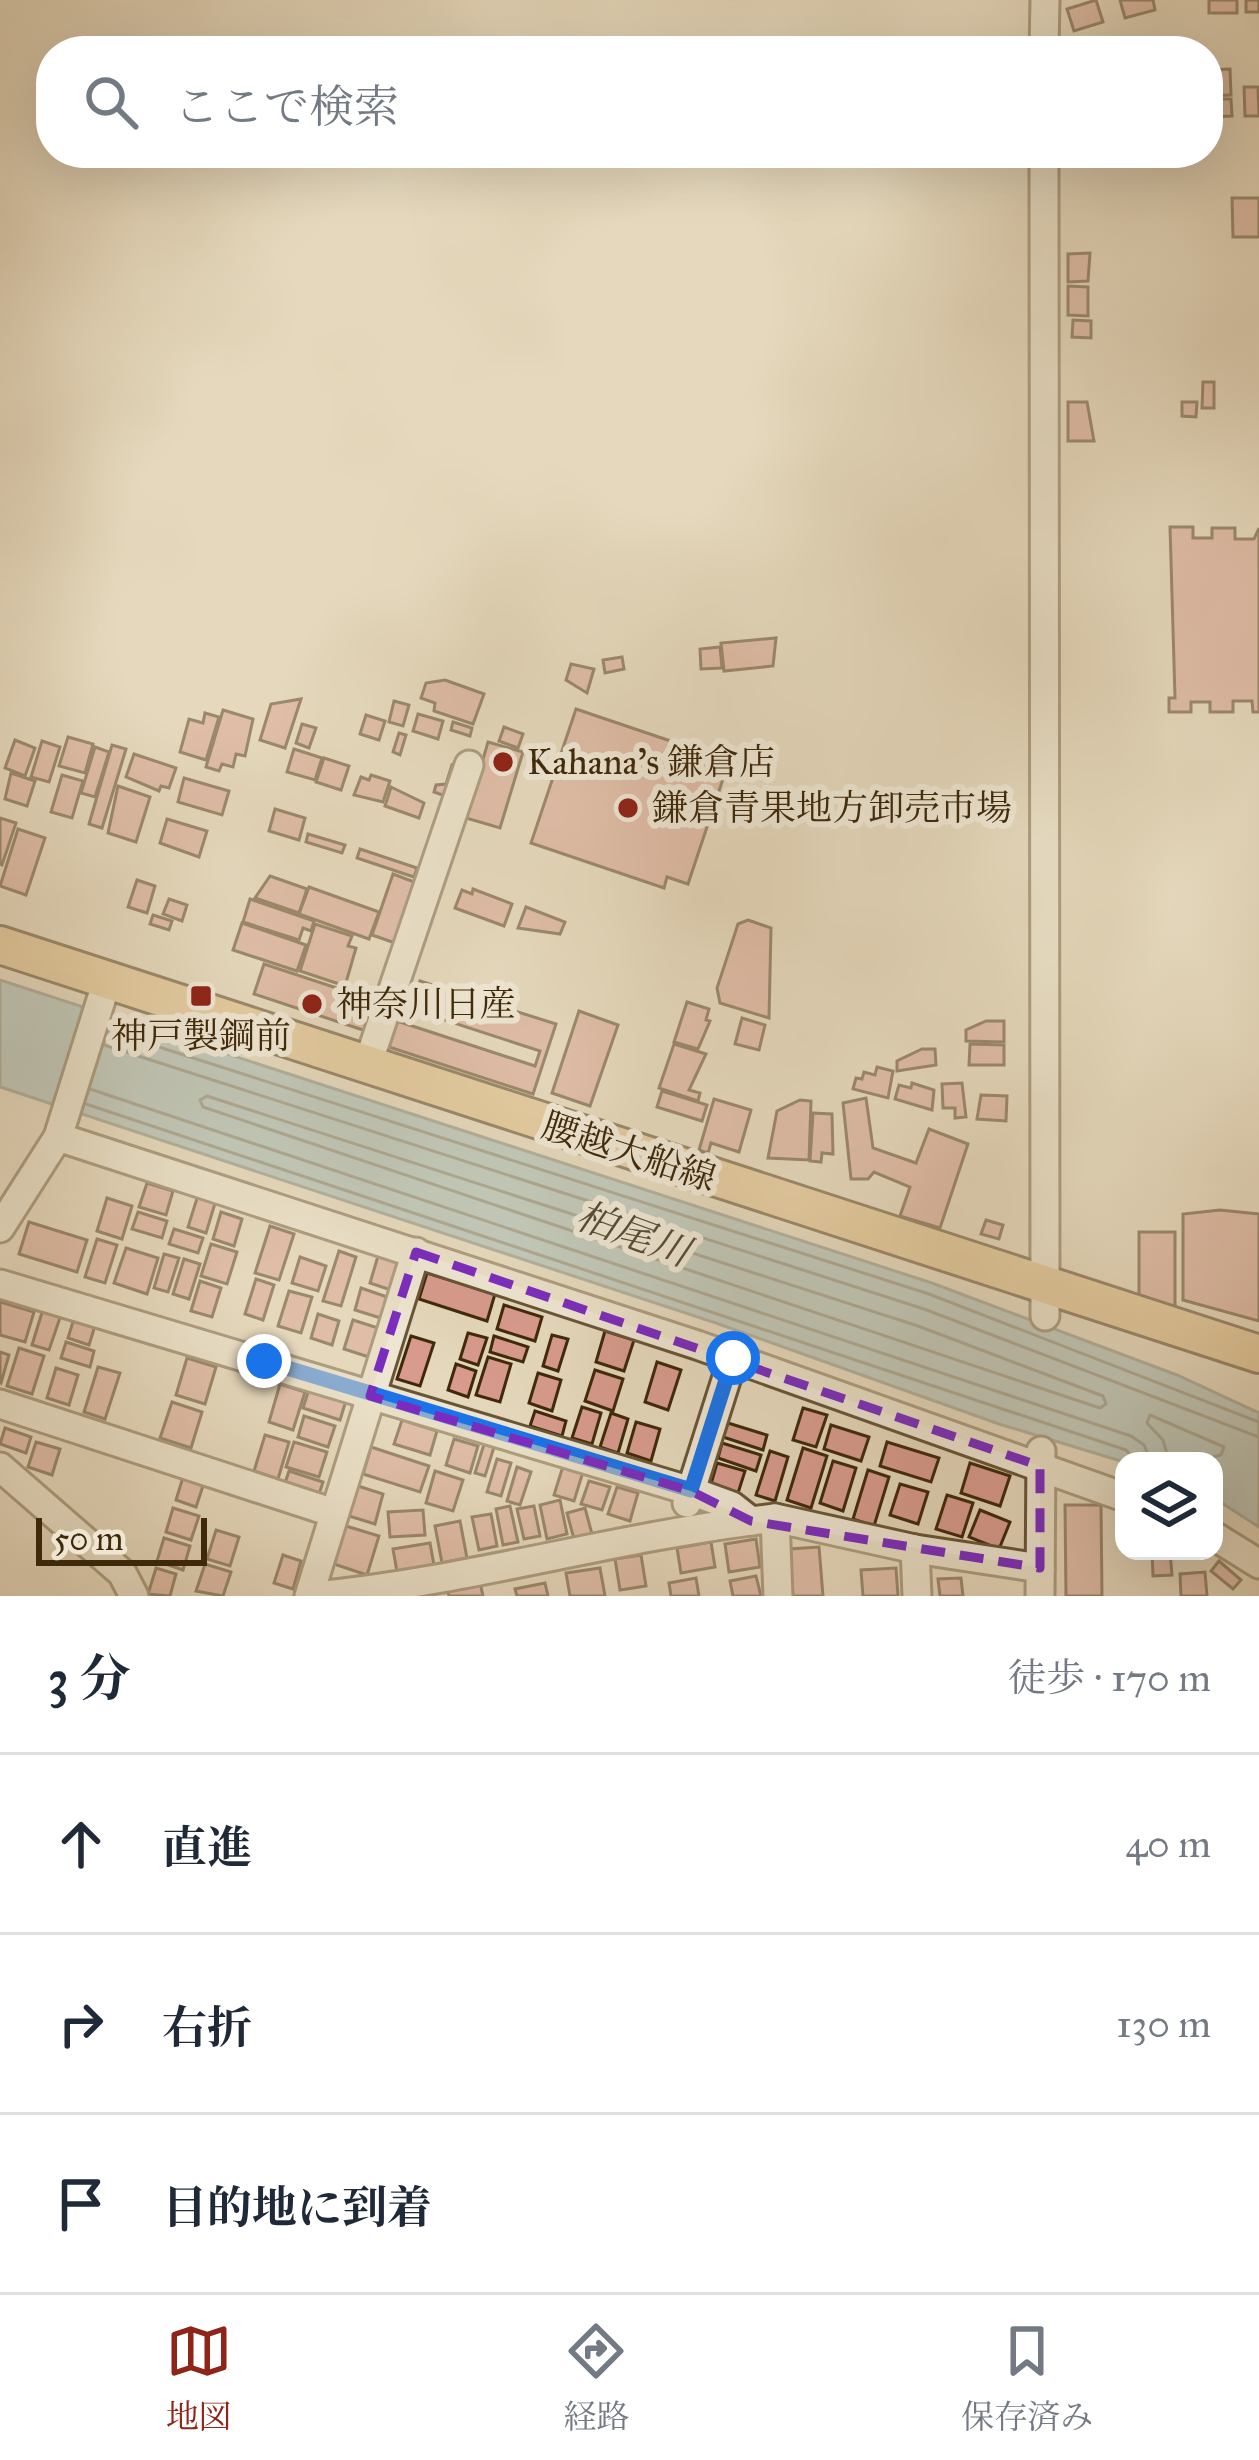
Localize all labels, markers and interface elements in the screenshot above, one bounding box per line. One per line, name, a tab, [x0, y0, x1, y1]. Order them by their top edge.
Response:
search box	[36, 36, 1223, 168]
icon: search	[78, 69, 144, 135]
text: ここで検索	[174, 79, 399, 134]
place label: Kahana’s 鎌倉店	[527, 740, 775, 784]
marker: Kahana’s 鎌倉店	[490, 749, 516, 775]
place label: 鎌倉青果地方卸売市場	[652, 786, 1012, 830]
marker: 鎌倉青果地方卸売市場	[615, 795, 641, 821]
place label: 神奈川日産	[336, 982, 516, 1026]
marker: 神戸製鋼前	[188, 983, 214, 1009]
marker: 神奈川日産	[299, 991, 325, 1017]
place label: 神戸製鋼前	[111, 1014, 291, 1058]
street label: 腰越大船線	[537, 1103, 721, 1201]
water label: 柏尾川	[570, 1191, 700, 1278]
route start	[706, 1331, 760, 1385]
route end	[237, 1334, 291, 1388]
map controls	[1115, 1452, 1223, 1560]
button: layers	[1115, 1452, 1223, 1560]
scale bar	[36, 1512, 207, 1565]
text: 50 m	[54, 1519, 123, 1559]
text: 3 分	[48, 1648, 130, 1710]
text: 徒歩 · 170 m	[1008, 1654, 1211, 1702]
icon: ahead	[48, 1811, 114, 1877]
text: 直進	[162, 1820, 252, 1875]
text: 40 m	[1125, 1820, 1211, 1868]
icon: right	[48, 1991, 114, 2057]
text: 右折	[162, 2000, 252, 2055]
text: 130 m	[1116, 2000, 1211, 2048]
icon: arrive	[48, 2171, 114, 2237]
text: 目的地に到着	[162, 2180, 432, 2235]
tab: 地図	[166, 2318, 232, 2437]
tab: 経路	[563, 2318, 629, 2437]
tab: 保存済み	[961, 2318, 1093, 2437]

